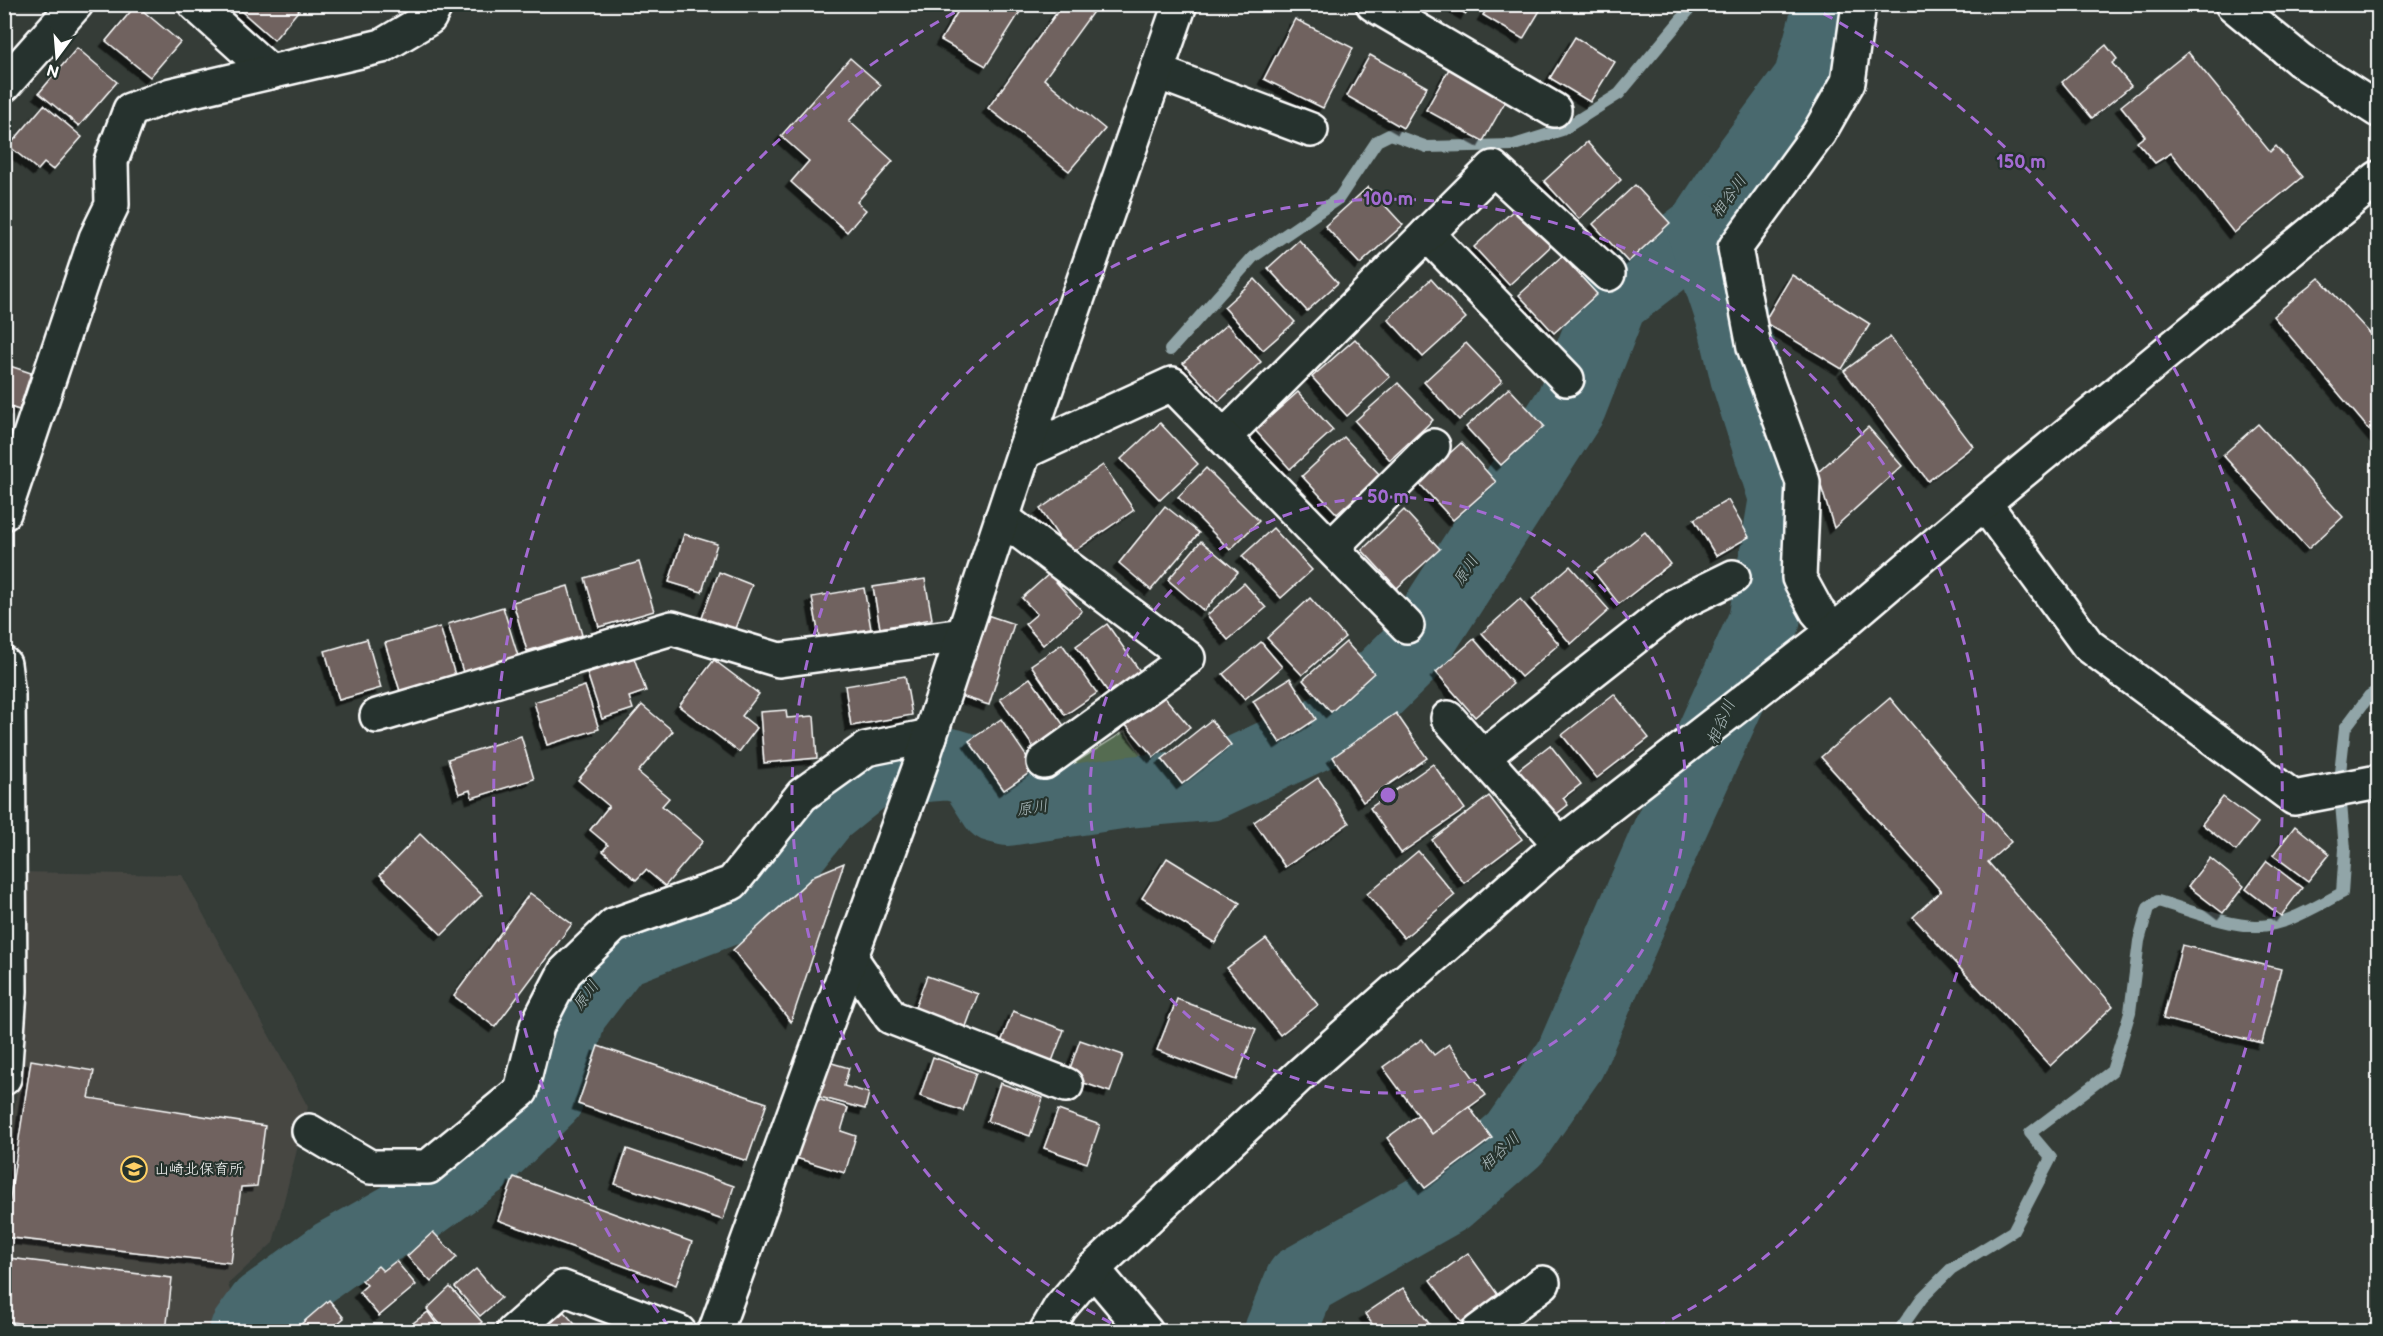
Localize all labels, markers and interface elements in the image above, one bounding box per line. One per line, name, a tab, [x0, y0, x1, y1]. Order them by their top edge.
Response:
north arrow	[27, 27, 87, 87]
text: N	[45, 59, 62, 81]
text: 150 m	[1996, 152, 2046, 173]
water label: 相谷川	[1707, 172, 1751, 222]
text: 100 m	[1363, 189, 1413, 210]
text: 50 m	[1367, 487, 1409, 508]
water label: 原川	[1450, 552, 1483, 589]
water label: 相谷川	[1703, 697, 1740, 748]
centre of rings	[1378, 785, 1398, 805]
water label: 原川	[1015, 797, 1050, 820]
water label: 原川	[569, 977, 603, 1014]
water label: 相谷川	[1476, 1129, 1524, 1175]
school or university icon: 山崎北保育所	[119, 1154, 149, 1184]
place label: 山崎北保育所	[154, 1160, 244, 1179]

